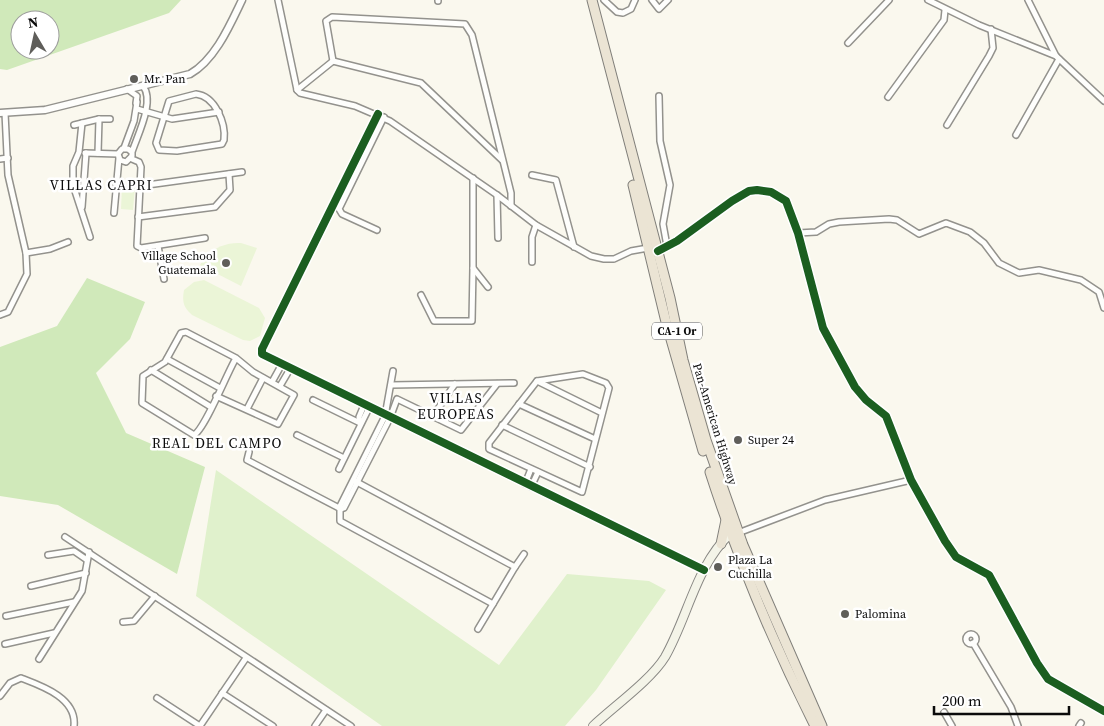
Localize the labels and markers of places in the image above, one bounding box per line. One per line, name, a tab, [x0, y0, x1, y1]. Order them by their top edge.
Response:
place label: Mr. Pan	[144, 71, 186, 87]
marker: Mr. Pan	[128, 73, 140, 85]
place label: Village School Guatemala	[141, 248, 217, 278]
marker: Village School Guatemala	[220, 257, 232, 269]
place label: Super 24	[748, 432, 794, 448]
marker: Super 24	[732, 434, 744, 446]
place label: Plaza La Cuchilla	[728, 552, 773, 582]
marker: Plaza La Cuchilla	[712, 561, 724, 573]
place label: Palomina	[855, 606, 907, 622]
marker: Palomina	[839, 608, 851, 620]

